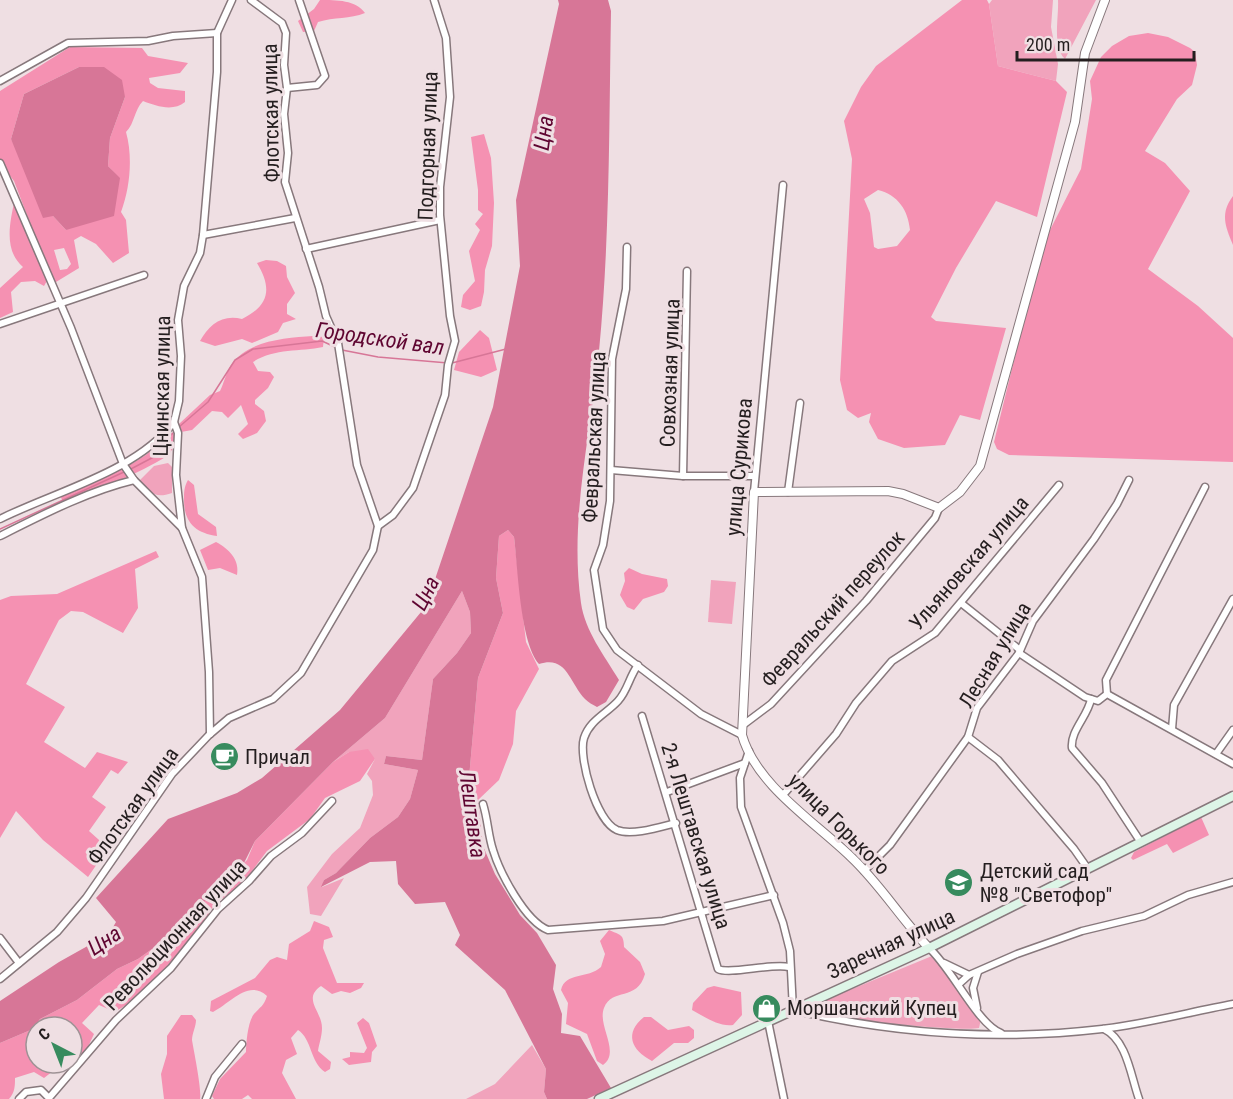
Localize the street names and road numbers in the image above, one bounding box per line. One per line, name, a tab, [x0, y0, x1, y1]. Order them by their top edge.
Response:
street label: Флотская улица	[258, 43, 284, 183]
street label: Подгорная улица	[413, 71, 443, 221]
street label: Совхозная улица	[655, 298, 685, 448]
street label: Цнинская улица	[149, 315, 175, 457]
street label: Февральская улица	[578, 351, 610, 523]
street label: улица Сурикова	[721, 397, 757, 537]
street label: Ульяновская улица	[904, 491, 1034, 635]
street label: Февральский переулок	[756, 526, 910, 692]
street label: Лесная улица	[954, 598, 1036, 712]
street label: 2-я Лештавская улица	[656, 740, 736, 932]
street label: Флотская улица	[82, 743, 184, 869]
street label: улица Горького	[783, 768, 895, 880]
street label: Революционная улица	[99, 855, 251, 1015]
street label: Заречная улица	[824, 904, 958, 984]

